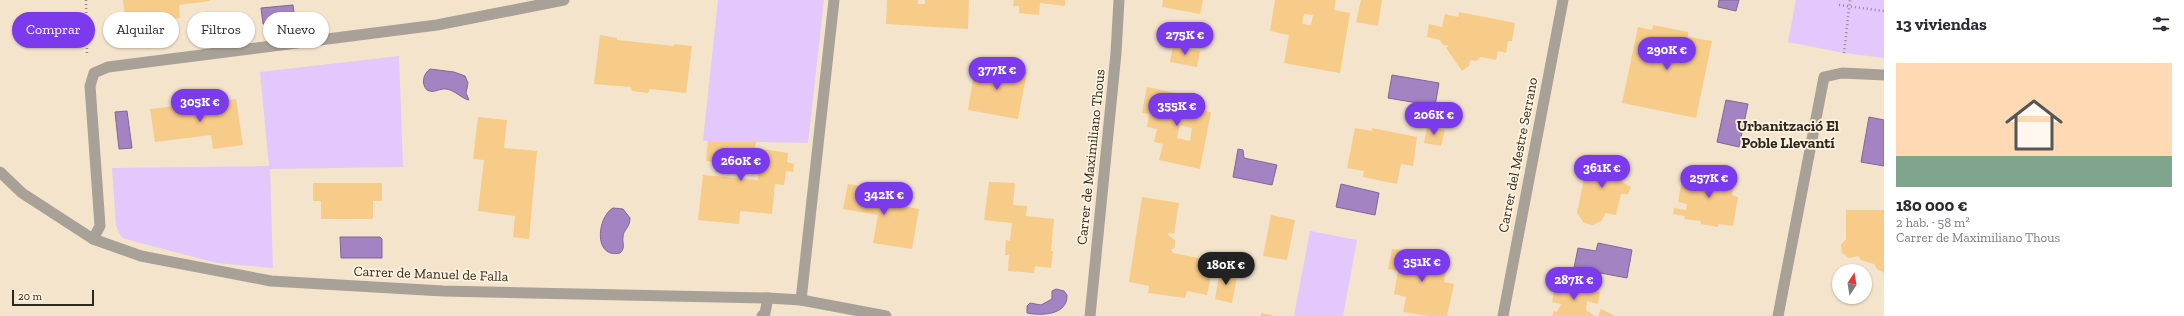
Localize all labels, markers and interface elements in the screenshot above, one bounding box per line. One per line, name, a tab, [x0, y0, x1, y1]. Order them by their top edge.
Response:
chip: Comprar	[12, 12, 95, 48]
chip: Alquilar	[103, 12, 179, 48]
chip: Filtros	[187, 12, 255, 48]
chip: Nuevo	[263, 12, 329, 48]
icon: filters	[2150, 13, 2172, 35]
text: 13 viviendas	[1896, 14, 1987, 34]
pin: 275K €	[1152, 22, 1218, 56]
text: 275K €	[1165, 27, 1205, 42]
pin: 290K €	[1634, 37, 1700, 71]
text: 290K €	[1647, 42, 1687, 57]
pin: 377K €	[964, 57, 1030, 91]
text: 377K €	[978, 62, 1016, 77]
street label: Carrer de Maximiliano Thous	[1073, 68, 1109, 246]
street label: Carrer del Mestre Serrano	[1495, 76, 1541, 234]
pin: 305K €	[167, 89, 233, 123]
icon: home	[1998, 89, 2070, 161]
pin: 355K €	[1144, 93, 1210, 127]
text: 305K €	[180, 94, 220, 109]
text: 355K €	[1157, 98, 1197, 113]
pin: 206K €	[1401, 102, 1467, 136]
text: 206K €	[1414, 107, 1454, 122]
district label: Urbanització El Poble Llevantí	[1737, 117, 1839, 152]
pin: 260K €	[708, 148, 774, 182]
text: 260K €	[721, 153, 761, 168]
pin: 361K €	[1569, 155, 1635, 189]
text: 361K €	[1583, 160, 1621, 175]
pin: 257K €	[1676, 165, 1742, 199]
text: 257K €	[1689, 170, 1729, 185]
pin: 342K €	[851, 182, 917, 216]
text: 342K €	[864, 187, 904, 202]
text: 180 000 €	[1896, 195, 1968, 215]
text: 2 hab. · 58 m²	[1896, 215, 1970, 230]
text: Carrer de Maximiliano Thous	[1896, 230, 2060, 245]
pin: 351K €	[1389, 249, 1455, 283]
pin: 180K €	[1193, 252, 1259, 286]
text: 351K €	[1403, 254, 1441, 269]
text: 180K €	[1207, 257, 1245, 272]
street label: Carrer de Manuel de Falla	[353, 263, 509, 285]
north arrow	[1832, 264, 1872, 304]
map controls	[1832, 264, 1872, 304]
pin: 287K €	[1541, 267, 1607, 301]
text: 287K €	[1554, 272, 1594, 287]
scale bar	[12, 288, 94, 307]
text: 20 m	[18, 290, 42, 303]

